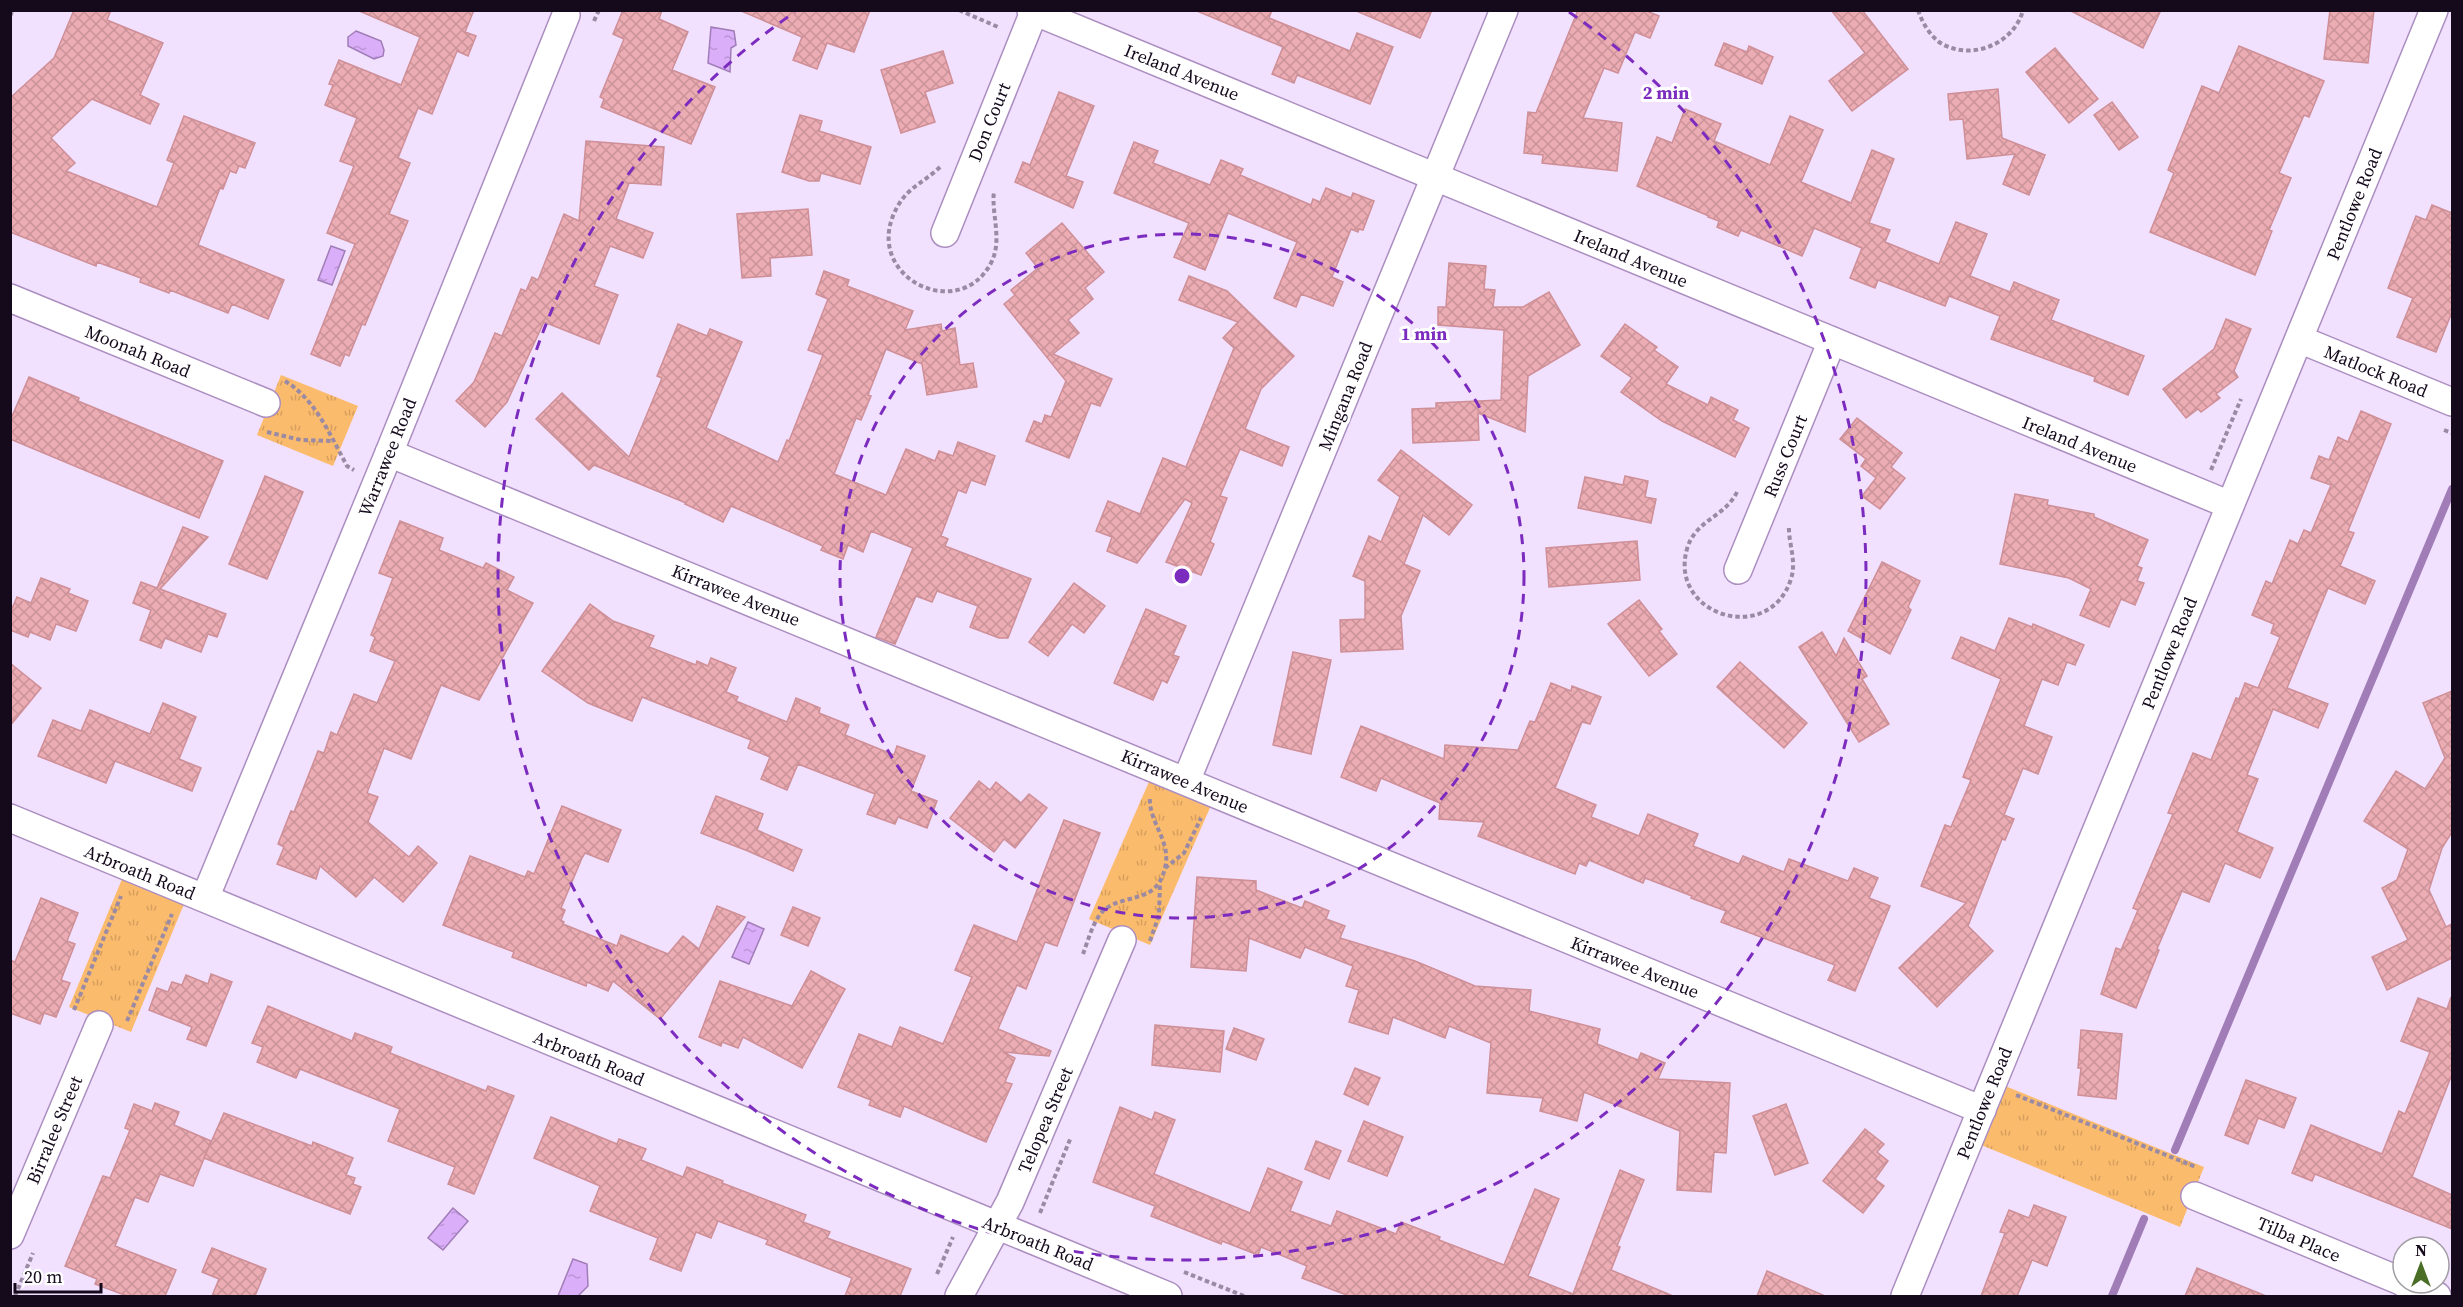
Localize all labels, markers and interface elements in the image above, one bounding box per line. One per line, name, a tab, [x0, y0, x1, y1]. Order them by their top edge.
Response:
street label: Ireland Avenue	[1121, 38, 1243, 106]
street label: Don Court	[962, 79, 1016, 165]
text: 2 min	[1643, 80, 1689, 105]
street label: Pentlowe Road	[2320, 144, 2388, 264]
street label: Ireland Avenue	[1570, 223, 1692, 293]
street label: Moonah Road	[82, 319, 194, 383]
text: 1 min	[1401, 321, 1447, 346]
street label: Mingana Road	[1312, 338, 1378, 454]
street label: Matlock Road	[2321, 339, 2431, 403]
street label: Warrawee Road	[352, 394, 422, 520]
street label: Ireland Avenue	[2019, 410, 2141, 478]
street label: Russ Court	[1757, 411, 1813, 501]
street label: Kirrawee Avenue	[668, 558, 804, 632]
centre of rings	[1172, 566, 1192, 586]
street label: Pentlowe Road	[2135, 593, 2203, 713]
street label: Kirrawee Avenue	[1117, 743, 1253, 819]
street label: Arbroath Road	[81, 838, 199, 906]
street label: Kirrawee Avenue	[1567, 930, 1703, 1004]
street label: Arbroath Road	[530, 1024, 648, 1092]
street label: Pentlowe Road	[1950, 1043, 2018, 1163]
street label: Telopea Street	[1011, 1063, 1079, 1177]
street label: Birralee Street	[20, 1072, 88, 1188]
street label: Arbroath Road	[979, 1209, 1097, 1277]
street label: Tilba Place	[2253, 1210, 2345, 1268]
north arrow	[2391, 1235, 2451, 1295]
text: N	[2415, 1239, 2427, 1261]
scale bar	[15, 1256, 100, 1294]
text: 20 m	[24, 1264, 62, 1289]

